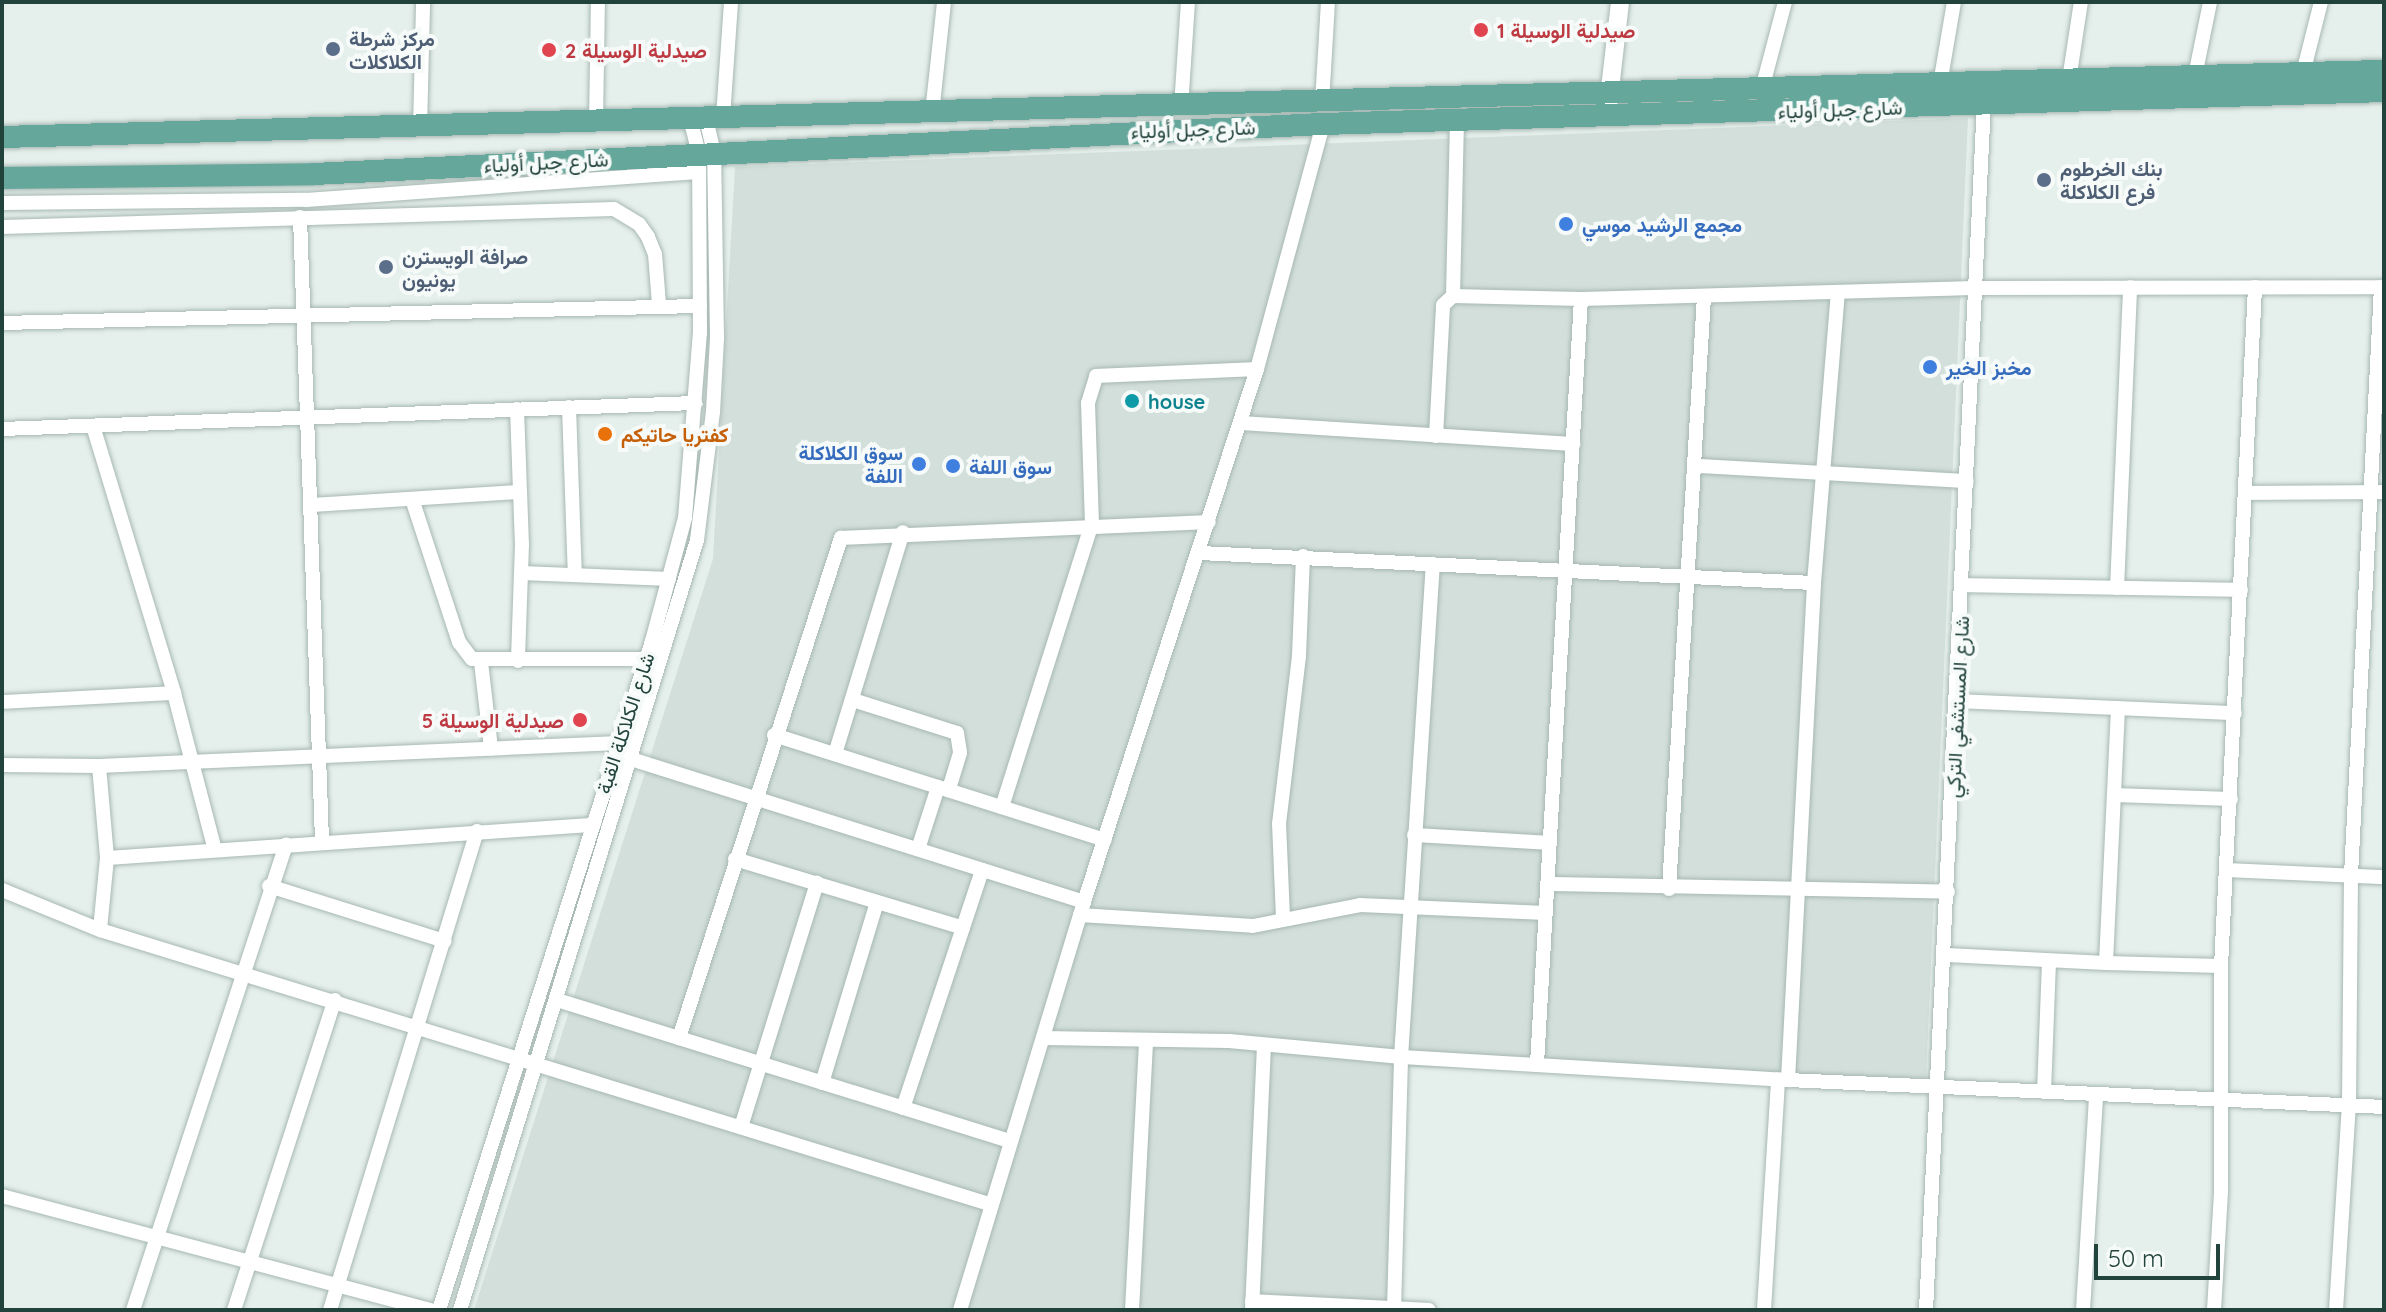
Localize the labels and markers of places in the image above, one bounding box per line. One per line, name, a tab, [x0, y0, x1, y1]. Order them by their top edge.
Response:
place label: صيدلية الوسيلة 1	[1497, 18, 1635, 42]
marker: صيدلية الوسيلة 1	[1472, 21, 1490, 39]
place label: مركز شرطة الكلاكلات	[349, 26, 435, 73]
place label: صيدلية الوسيلة 2	[565, 38, 707, 62]
marker: مركز شرطة الكلاكلات	[324, 40, 342, 58]
marker: صيدلية الوسيلة 2	[540, 41, 558, 59]
place label: بنك الخرطوم فرع الكلاكلة	[2060, 156, 2163, 203]
marker: بنك الخرطوم فرع الكلاكلة	[2035, 171, 2053, 189]
place label: مجمع الرشيد موسي	[1582, 212, 1742, 236]
marker: مجمع الرشيد موسي	[1557, 215, 1575, 233]
place label: صرافة الويسترن يونيون	[402, 244, 528, 291]
marker: صرافة الويسترن يونيون	[377, 258, 395, 276]
place label: مخبز الخير	[1946, 355, 2032, 379]
marker: مخبز الخير	[1921, 358, 1939, 376]
place label: house	[1148, 389, 1205, 413]
marker: house	[1123, 392, 1141, 410]
place label: كفتريا حاتيكم	[621, 422, 728, 446]
marker: كفتريا حاتيكم	[596, 425, 614, 443]
place label: سوق الكلاكلة اللفة	[798, 440, 903, 487]
place label: سوق اللفة	[969, 454, 1052, 478]
marker: سوق الكلاكلة اللفة	[910, 455, 928, 473]
marker: سوق اللفة	[944, 457, 962, 475]
place label: صيدلية الوسيلة 5	[422, 708, 564, 732]
marker: صيدلية الوسيلة 5	[571, 711, 589, 729]

